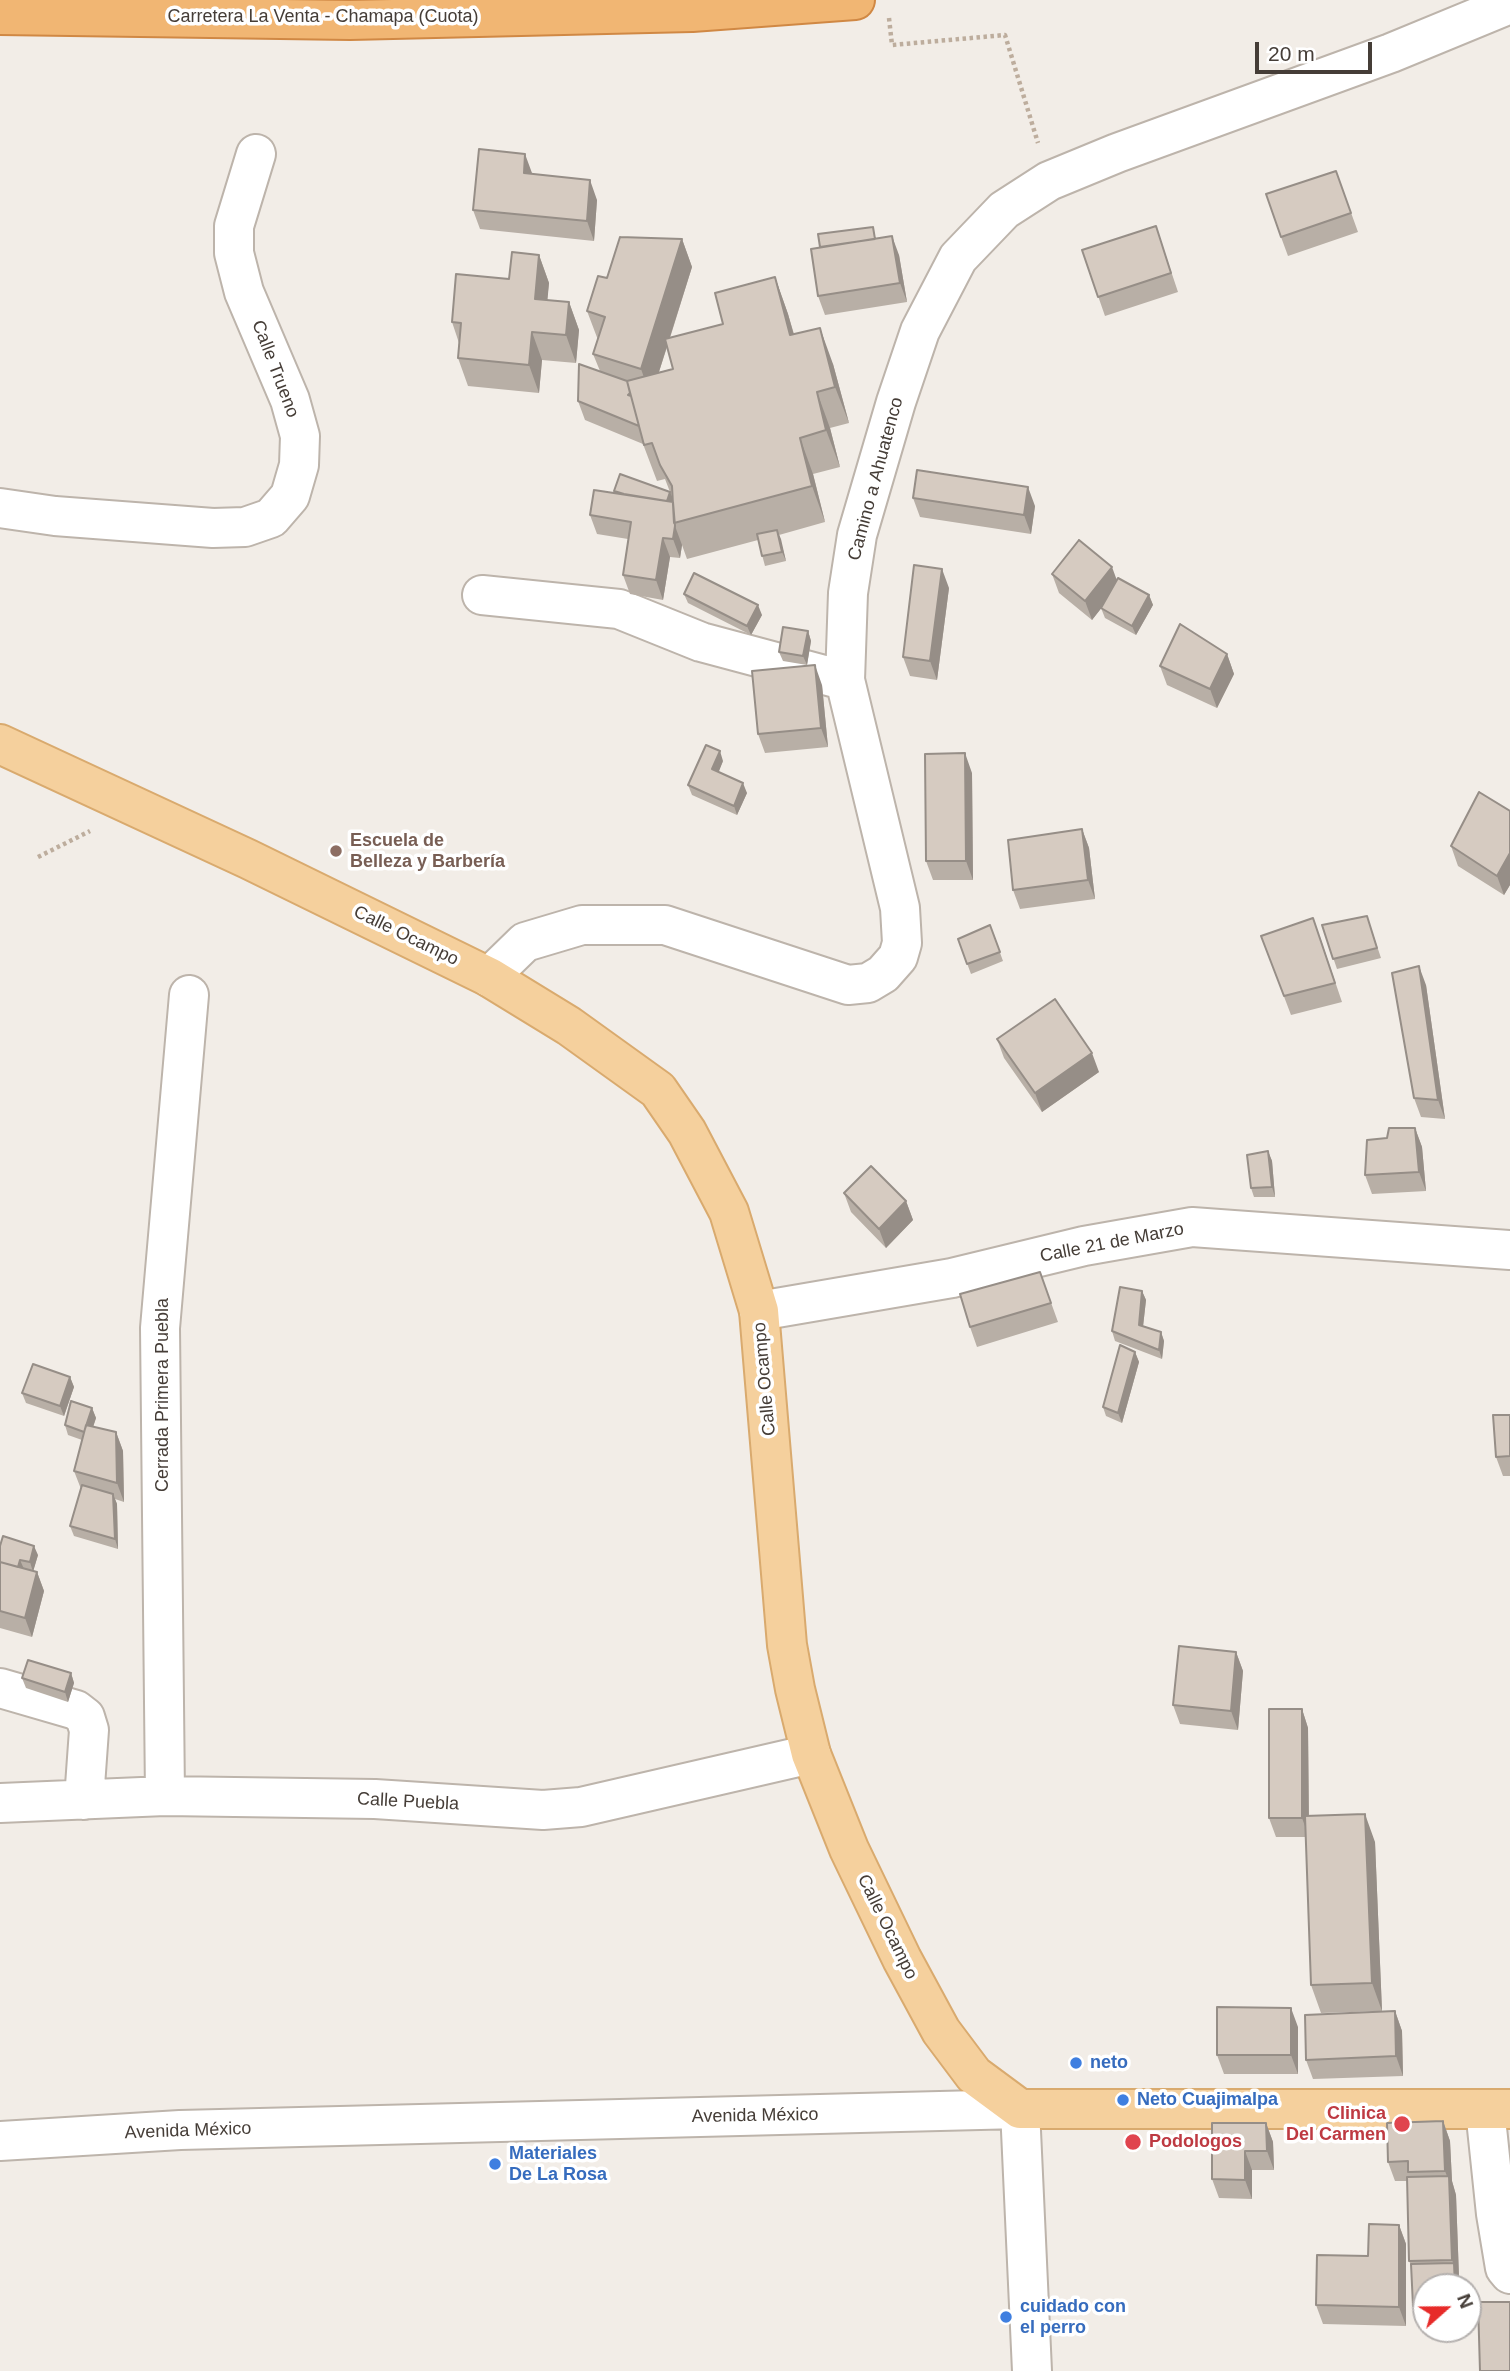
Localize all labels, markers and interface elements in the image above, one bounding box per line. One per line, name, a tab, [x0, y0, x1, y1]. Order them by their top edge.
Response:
street label: Carretera La Venta - Chamapa (Cuota)	[167, 6, 479, 28]
scale bar	[1258, 28, 1375, 72]
text: 20 m	[1268, 42, 1315, 65]
street label: Calle Trueno	[247, 317, 303, 421]
street label: Camino a Ahuatenco	[844, 395, 908, 563]
place label: Escuela de Belleza y Barbería	[350, 830, 505, 872]
marker: Escuela de Belleza y Barbería	[328, 843, 344, 859]
street label: Calle Ocampo	[350, 901, 462, 971]
street label: Calle 21 de Marzo	[1038, 1218, 1186, 1268]
street label: Cerrada Primera Puebla	[152, 1298, 174, 1492]
street label: Calle Ocampo	[749, 1321, 781, 1437]
street label: Calle Puebla	[356, 1789, 460, 1815]
street label: Calle Ocampo	[852, 1871, 922, 1983]
place label: neto	[1090, 2052, 1128, 2074]
marker: neto	[1068, 2055, 1084, 2071]
place label: Neto Cuajimalpa	[1137, 2089, 1278, 2111]
marker: Neto Cuajimalpa	[1115, 2092, 1131, 2108]
place label: Clinica Del Carmen	[1286, 2103, 1386, 2146]
street label: Avenida México	[691, 2104, 819, 2128]
marker: Clinica Del Carmen	[1392, 2114, 1412, 2134]
street label: Avenida México	[124, 2118, 252, 2144]
place label: Podologos	[1149, 2131, 1242, 2153]
marker: Podologos	[1123, 2132, 1143, 2152]
place label: Materiales De La Rosa	[509, 2143, 607, 2186]
marker: Materiales De La Rosa	[487, 2156, 503, 2172]
north arrow	[1412, 2273, 1482, 2343]
text: N	[1453, 2291, 1477, 2311]
place label: cuidado con el perro	[1020, 2296, 1126, 2338]
marker: cuidado con el perro	[998, 2309, 1014, 2325]

